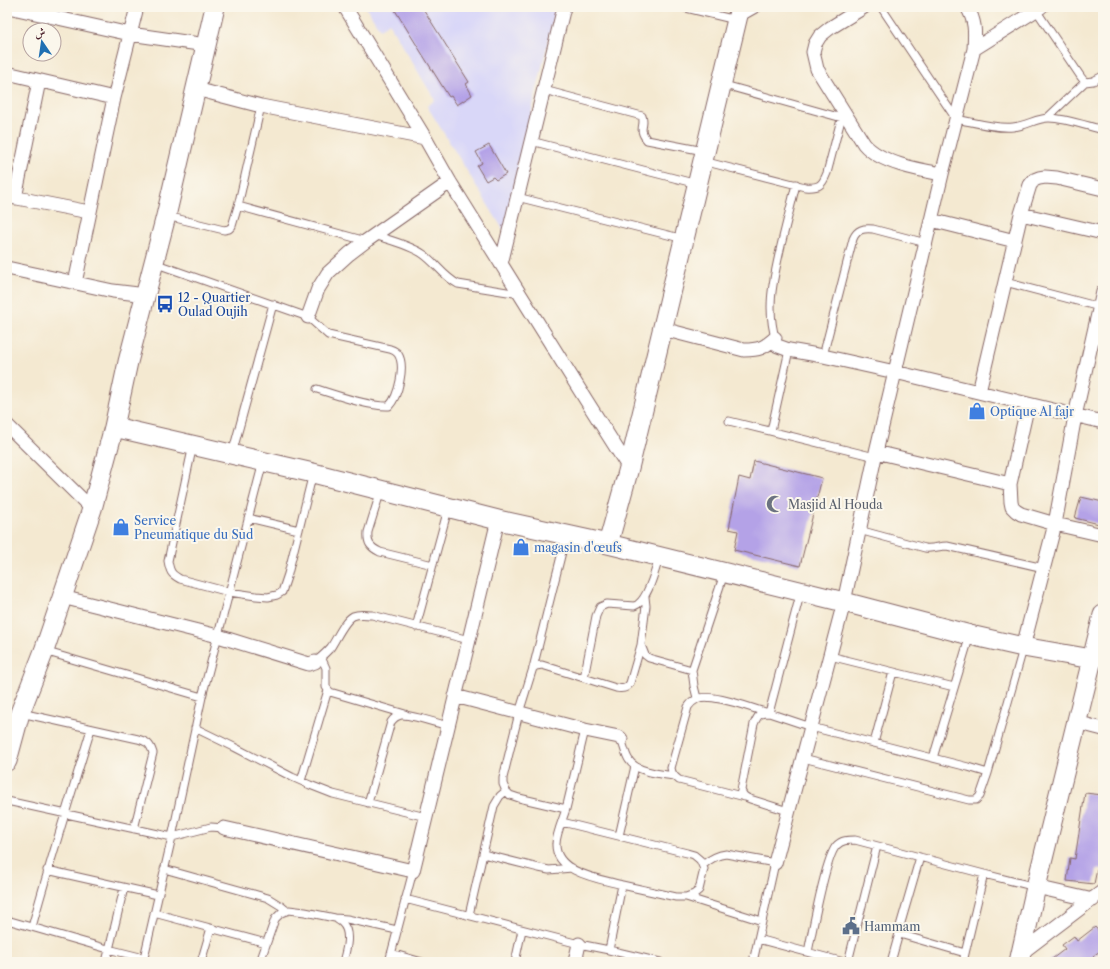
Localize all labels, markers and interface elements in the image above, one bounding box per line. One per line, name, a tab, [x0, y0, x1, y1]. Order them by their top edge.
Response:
north arrow	[22, 22, 62, 62]
text: ش	[33, 24, 47, 40]
place label: 12 - Quartier Oulad Oujih	[178, 290, 250, 319]
bus stop icon: 12 - Quartier Oulad Oujih	[155, 294, 175, 314]
shop icon: Optique Al fajr	[967, 401, 987, 421]
place label: Optique Al fajr	[990, 404, 1074, 419]
mosque icon: Masjid Al Houda	[765, 494, 785, 514]
place label: Masjid Al Houda	[788, 497, 883, 512]
place label: Service Pneumatique du Sud	[134, 513, 254, 542]
shop icon: Service Pneumatique du Sud	[111, 517, 131, 537]
shop icon: magasin d'œufs	[511, 537, 531, 557]
place label: magasin d'œufs	[534, 540, 622, 555]
public building icon: Hammam	[841, 916, 861, 936]
place label: Hammam	[864, 919, 920, 934]

